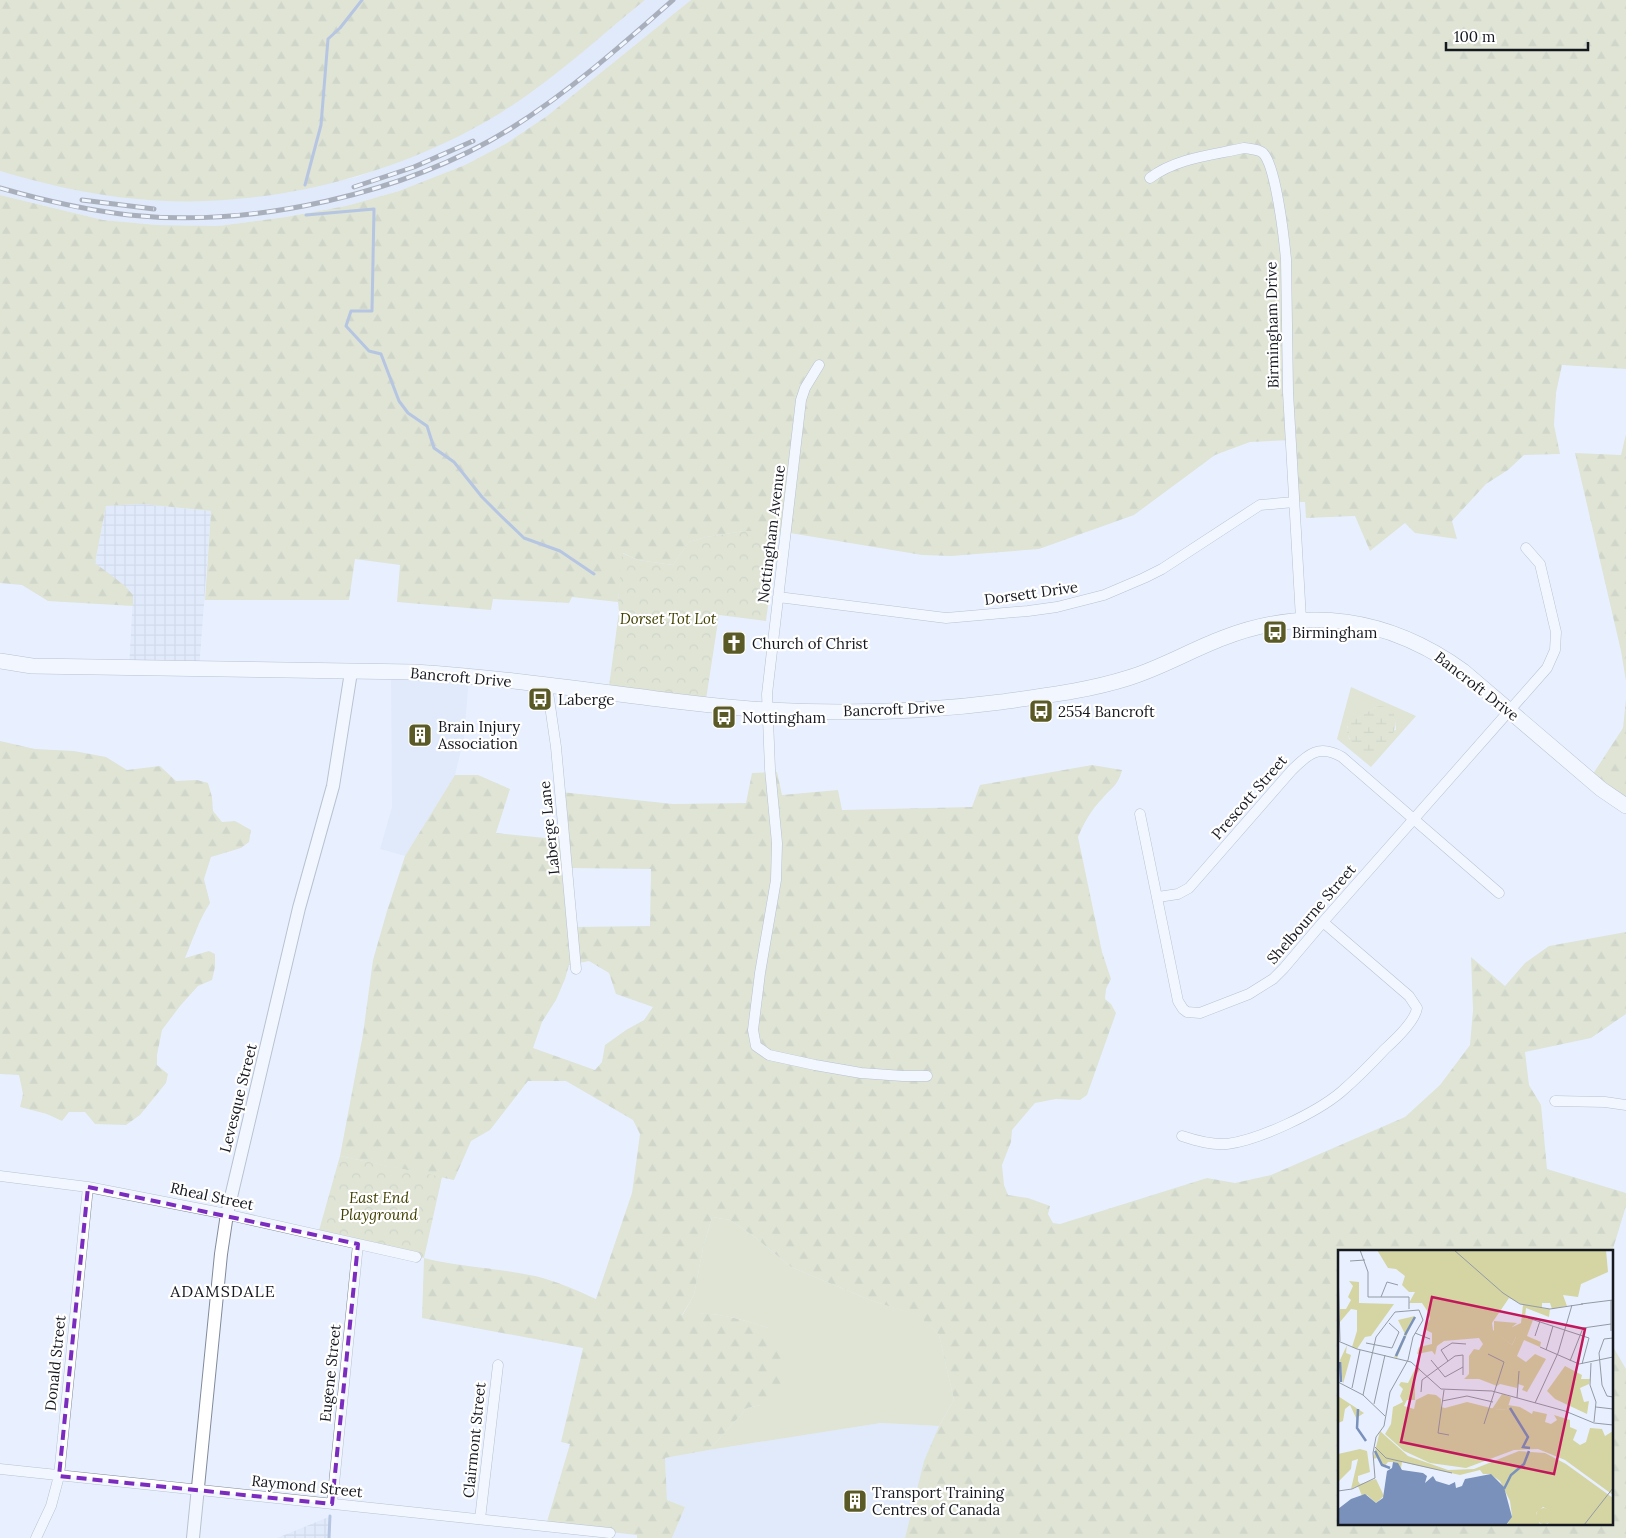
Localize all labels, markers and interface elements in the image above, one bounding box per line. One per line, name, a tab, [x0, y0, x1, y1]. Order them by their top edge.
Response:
scale bar	[1446, 20, 1588, 52]
text: 100 m	[1454, 27, 1495, 46]
street label: Birmingham Drive	[1261, 261, 1283, 389]
street label: Nottingham Avenue	[753, 464, 789, 604]
street label: Dorsett Drive	[983, 577, 1079, 609]
park label: Dorset Tot Lot	[620, 609, 717, 628]
bus stop icon: Birmingham	[1262, 619, 1288, 645]
place label: Birmingham	[1292, 623, 1377, 642]
church icon: Church of Christ	[721, 630, 747, 656]
place label: Church of Christ	[752, 634, 869, 653]
street label: Bancroft Drive	[1431, 647, 1523, 725]
street label: Bancroft Drive	[409, 663, 513, 691]
bus stop icon: Laberge	[527, 686, 553, 712]
place label: Laberge	[558, 690, 614, 709]
street label: Bancroft Drive	[843, 698, 945, 720]
bus stop icon: 2554 Bancroft	[1028, 698, 1054, 724]
place label: 2554 Bancroft	[1058, 702, 1155, 721]
bus stop icon: Nottingham	[711, 704, 737, 730]
place label: Nottingham	[742, 708, 826, 727]
place label: Brain Injury Association	[437, 717, 520, 753]
building icon: Brain Injury Association	[407, 722, 433, 748]
street label: Prescott Street	[1207, 751, 1291, 843]
street label: Laberge Lane	[535, 780, 563, 876]
street label: Shelbourne Street	[1262, 860, 1360, 968]
street label: Levesque Street	[215, 1041, 261, 1154]
street label: Rheal Street	[169, 1178, 256, 1214]
park label: East End Playground	[340, 1188, 419, 1224]
inset map	[1338, 1250, 1614, 1526]
district label: ADAMSDALE	[169, 1281, 276, 1301]
street label: Donald Street	[41, 1314, 70, 1412]
street label: Eugene Street	[315, 1323, 345, 1423]
street label: Clairmont Street	[458, 1381, 490, 1499]
street label: Raymond Street	[250, 1471, 364, 1501]
place label: Transport Training Centres of Canada	[872, 1483, 1005, 1519]
building icon: Transport Training Centres of Canada	[842, 1488, 868, 1514]

